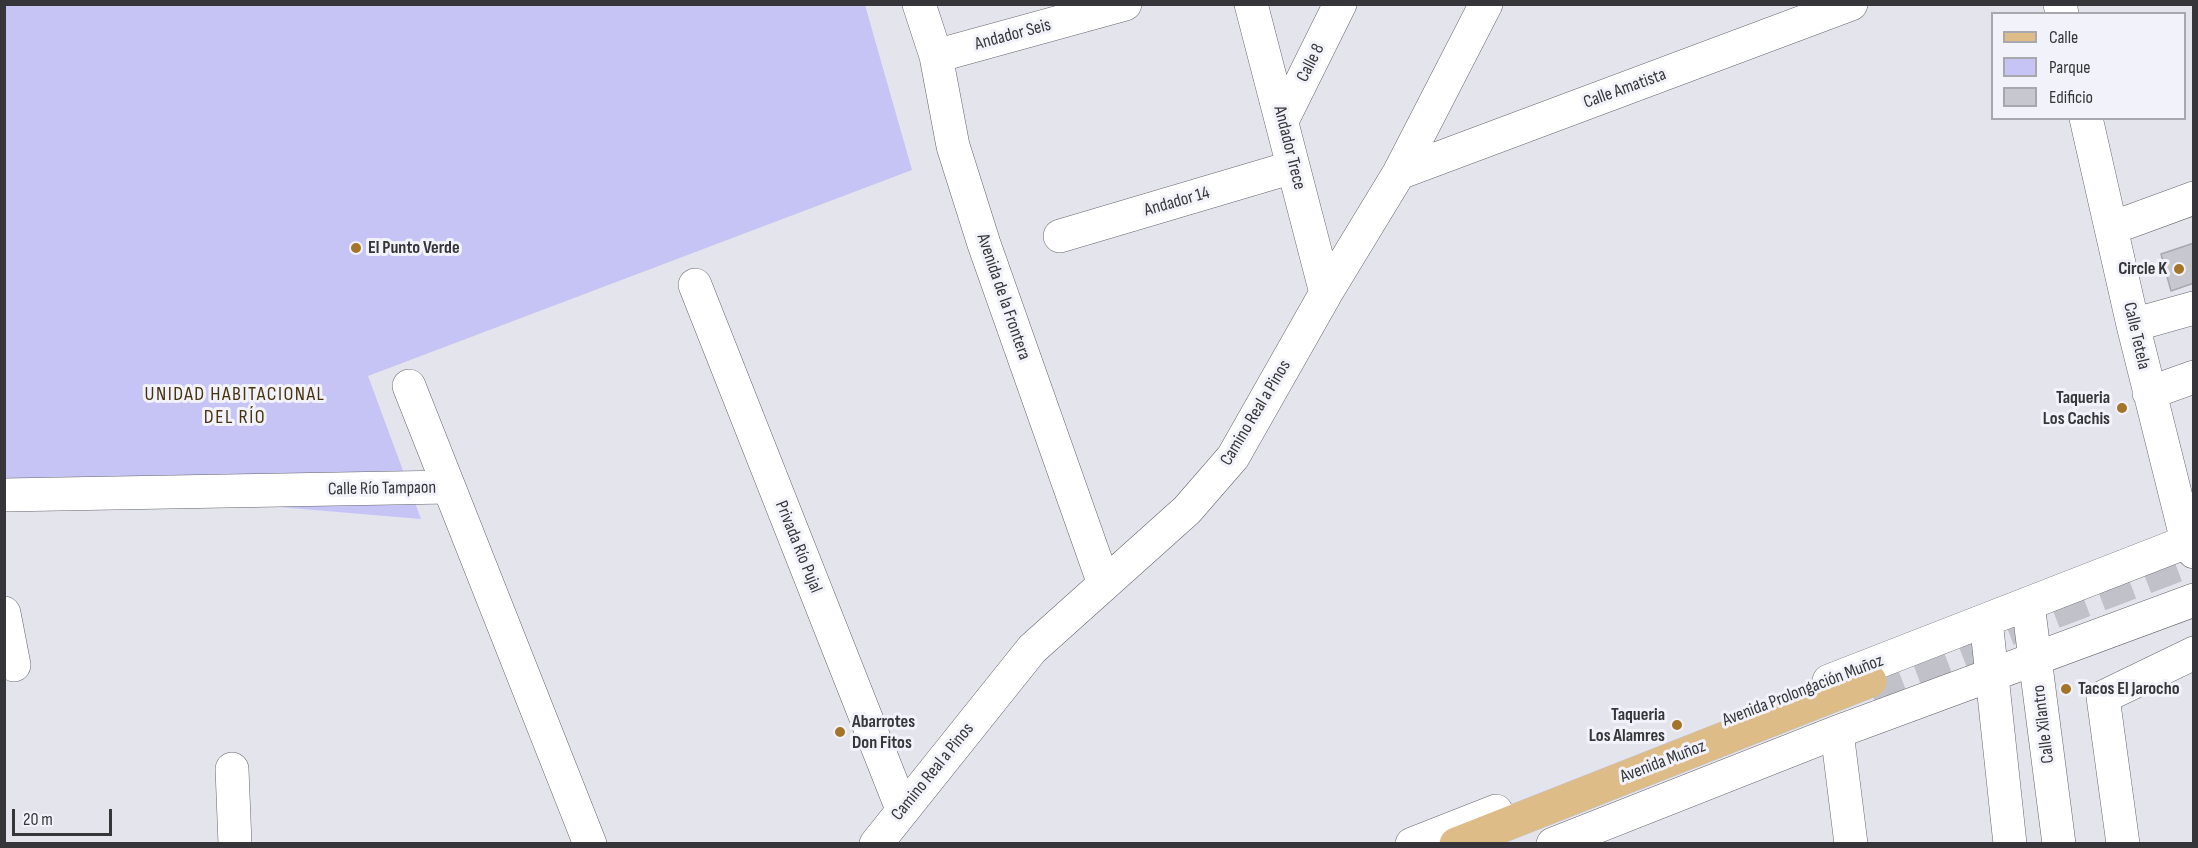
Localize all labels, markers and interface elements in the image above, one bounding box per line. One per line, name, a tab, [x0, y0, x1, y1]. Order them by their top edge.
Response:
legend	[1991, 12, 2186, 120]
street label: Andador Seis	[973, 14, 1053, 56]
text: Calle	[2049, 27, 2078, 48]
street label: Calle 8	[1292, 40, 1330, 86]
text: Parque	[2049, 57, 2090, 78]
street label: Calle Amatista	[1581, 64, 1669, 114]
text: Edificio	[2049, 87, 2093, 108]
street label: Andador Trece	[1268, 104, 1310, 192]
street label: Andador 14	[1142, 182, 1212, 222]
street label: Avenida de la Frontera	[971, 231, 1035, 363]
place label: El Punto Verde	[368, 237, 460, 259]
marker: El Punto Verde	[349, 241, 363, 255]
place label: Circle K	[2118, 258, 2167, 280]
marker: Circle K	[2172, 262, 2186, 276]
street label: Calle Tetela	[2118, 300, 2154, 372]
street label: Camino Real a Pinos	[1216, 356, 1296, 470]
district label: UNIDAD HABITACIONAL DEL RÍO	[145, 383, 325, 430]
place label: Taqueria Los Cachis	[2043, 387, 2110, 430]
marker: Taqueria Los Cachis	[2115, 401, 2129, 415]
street label: Calle Río Tampaon	[328, 477, 436, 501]
street label: Privada Río Pujal	[770, 498, 826, 596]
street label: Avenida Prolongación Muñoz	[1720, 650, 1886, 732]
place label: Tacos El Jarocho	[2078, 678, 2180, 700]
marker: Tacos El Jarocho	[2059, 682, 2073, 696]
street label: Calle Xilantro	[2028, 683, 2060, 765]
place label: Taqueria Los Alamres	[1589, 704, 1665, 746]
place label: Abarrotes Don Fitos	[852, 711, 915, 754]
marker: Taqueria Los Alamres	[1670, 718, 1684, 732]
street label: Camino Real a Pinos	[887, 719, 979, 825]
marker: Abarrotes Don Fitos	[833, 725, 847, 739]
street label: Avenida Muñoz	[1617, 736, 1709, 788]
scale bar	[15, 797, 116, 835]
text: 20 m	[23, 809, 53, 830]

